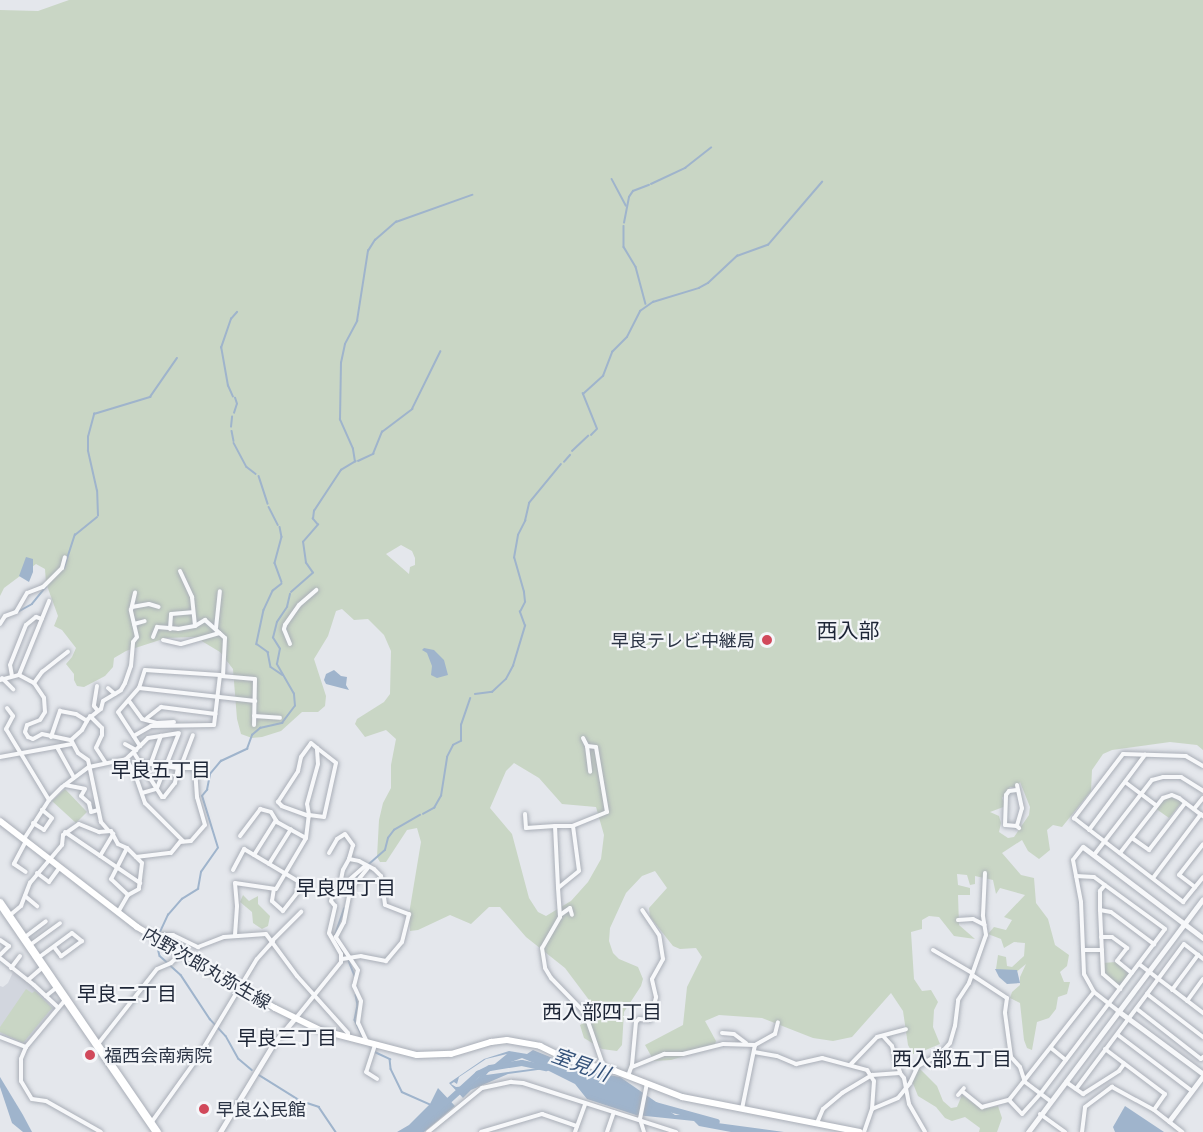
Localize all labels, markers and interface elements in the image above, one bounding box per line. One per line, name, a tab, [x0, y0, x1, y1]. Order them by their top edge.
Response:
district label: 西入部	[817, 617, 879, 643]
place label: 早良テレビ中継局	[611, 629, 755, 651]
marker: 早良テレビ中継局	[760, 633, 774, 647]
district label: 早良五丁目	[111, 757, 211, 781]
district label: 早良四丁目	[296, 875, 396, 899]
street label: 内野次郎丸弥生線	[139, 923, 275, 1013]
district label: 早良二丁目	[77, 981, 177, 1005]
district label: 西入部四丁目	[542, 999, 662, 1023]
district label: 早良三丁目	[237, 1025, 337, 1049]
water label: 室見川	[549, 1042, 613, 1086]
place label: 福西会南病院	[104, 1044, 212, 1066]
marker: 福西会南病院	[81, 1046, 99, 1064]
district label: 西入部五丁目	[892, 1046, 1012, 1070]
place label: 早良公民館	[216, 1098, 306, 1120]
marker: 早良公民館	[197, 1102, 211, 1116]

